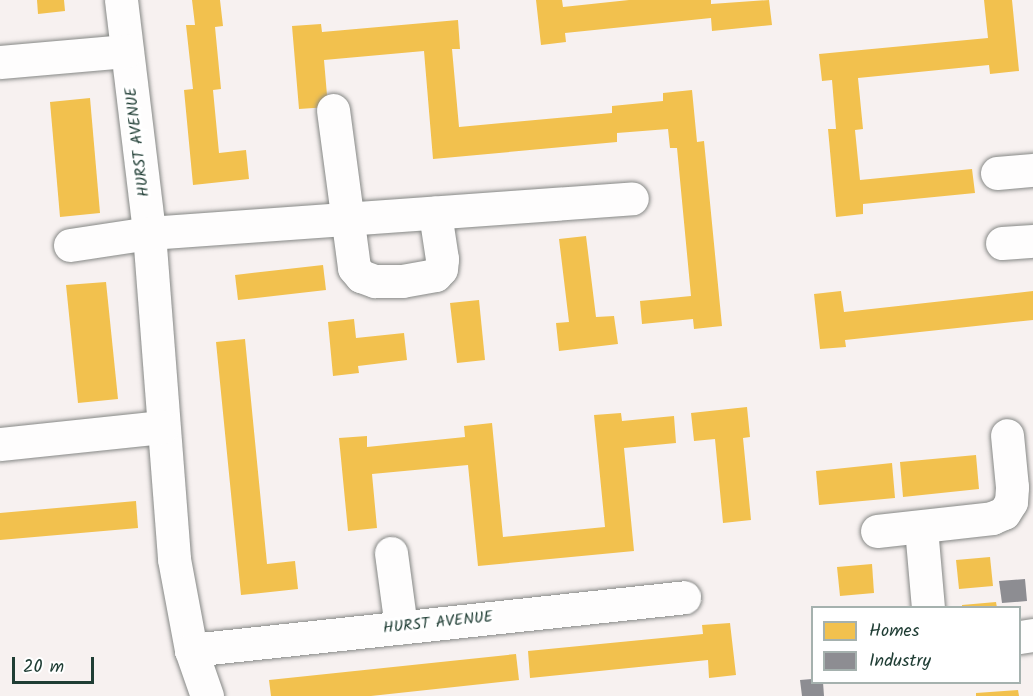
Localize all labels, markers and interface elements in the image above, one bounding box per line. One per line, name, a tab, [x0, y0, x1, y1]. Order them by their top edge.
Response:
street label: HURST AVENUE	[122, 86, 154, 198]
legend	[811, 606, 1021, 684]
street label: HURST AVENUE	[382, 608, 494, 638]
text: Homes	[869, 617, 919, 646]
scale bar	[15, 645, 98, 683]
text: Industry	[869, 647, 931, 676]
text: 20 m	[23, 653, 64, 682]

